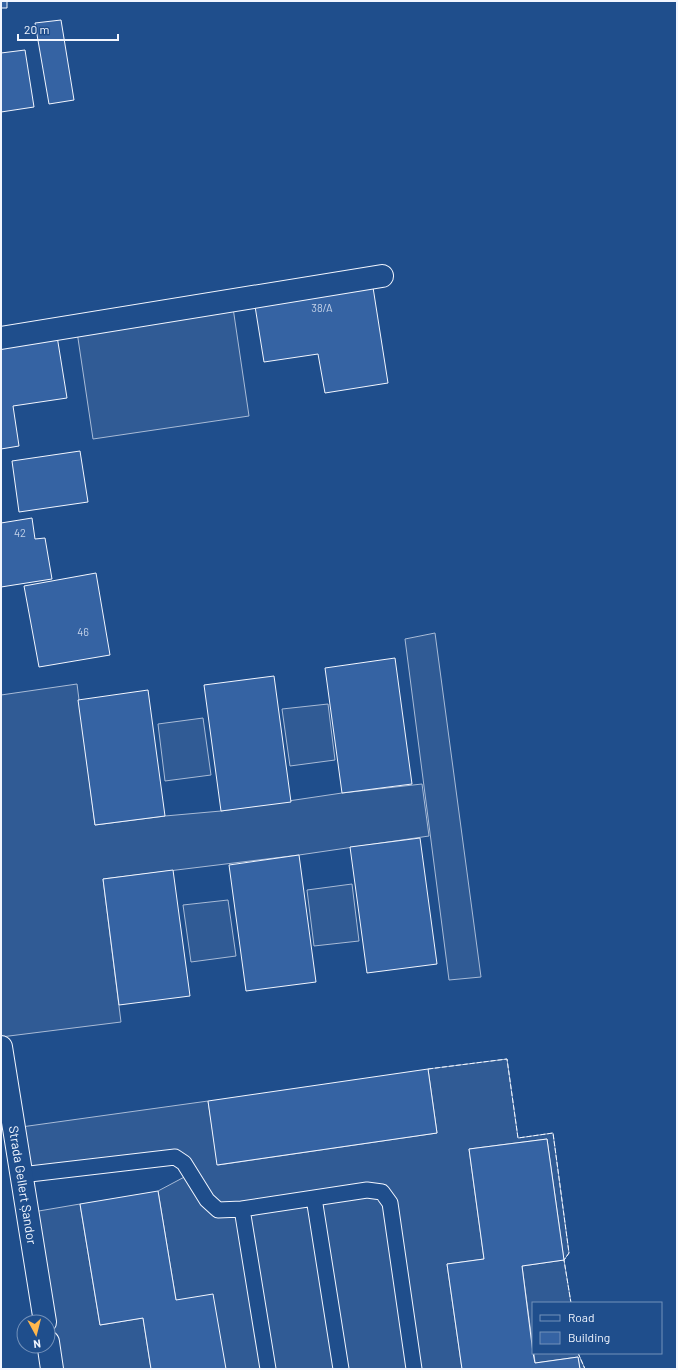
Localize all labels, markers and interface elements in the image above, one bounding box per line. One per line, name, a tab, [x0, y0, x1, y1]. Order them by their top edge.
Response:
scale bar	[18, 16, 118, 42]
text: 20 m	[24, 22, 50, 36]
house number: 38/A	[311, 301, 333, 314]
house number: 42	[14, 526, 26, 539]
house number: 46	[77, 625, 89, 638]
street label: Strada Gellert Șandor	[6, 1124, 40, 1246]
legend	[532, 1302, 662, 1354]
text: Road	[568, 1310, 595, 1324]
north arrow	[16, 1314, 56, 1354]
text: Building	[568, 1330, 610, 1344]
text: N	[33, 1338, 42, 1351]

